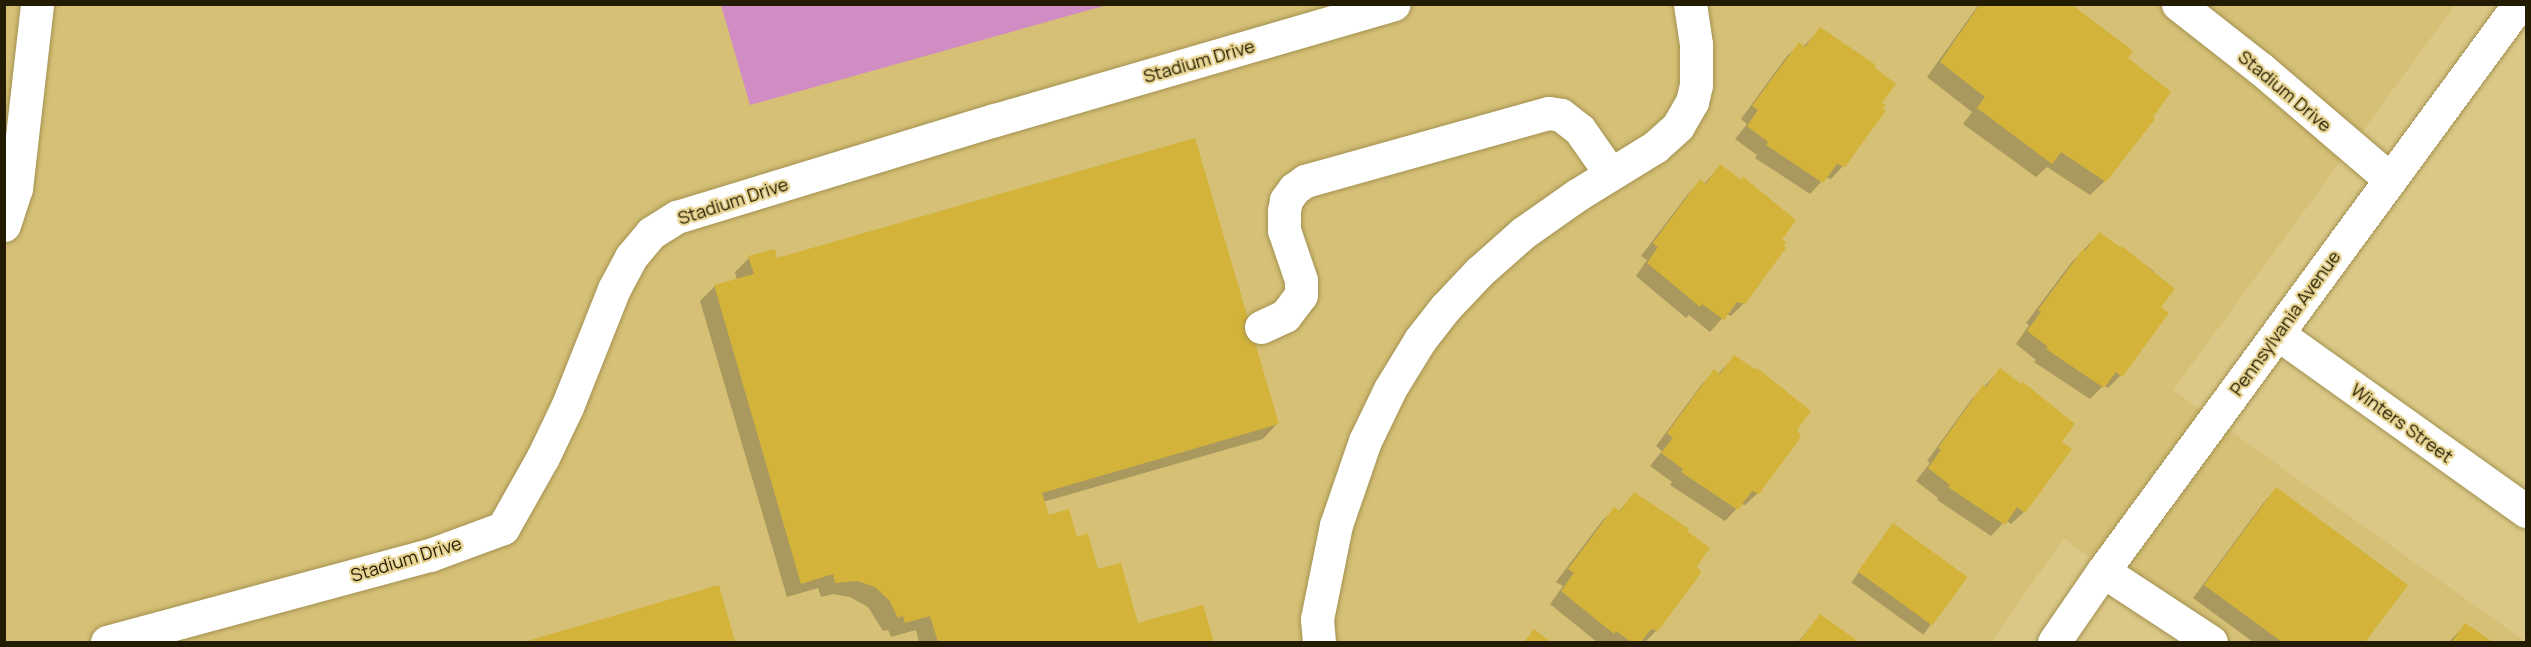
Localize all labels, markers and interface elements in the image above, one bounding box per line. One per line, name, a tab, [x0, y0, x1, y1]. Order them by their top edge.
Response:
street label: Stadium Drive	[1141, 35, 1257, 87]
street label: Stadium Drive	[2234, 46, 2336, 136]
street label: Stadium Drive	[675, 173, 791, 229]
street label: Pennsylvania Avenue	[2225, 246, 2345, 400]
street label: Winters Street	[2347, 379, 2457, 467]
street label: Stadium Drive	[348, 532, 464, 586]

